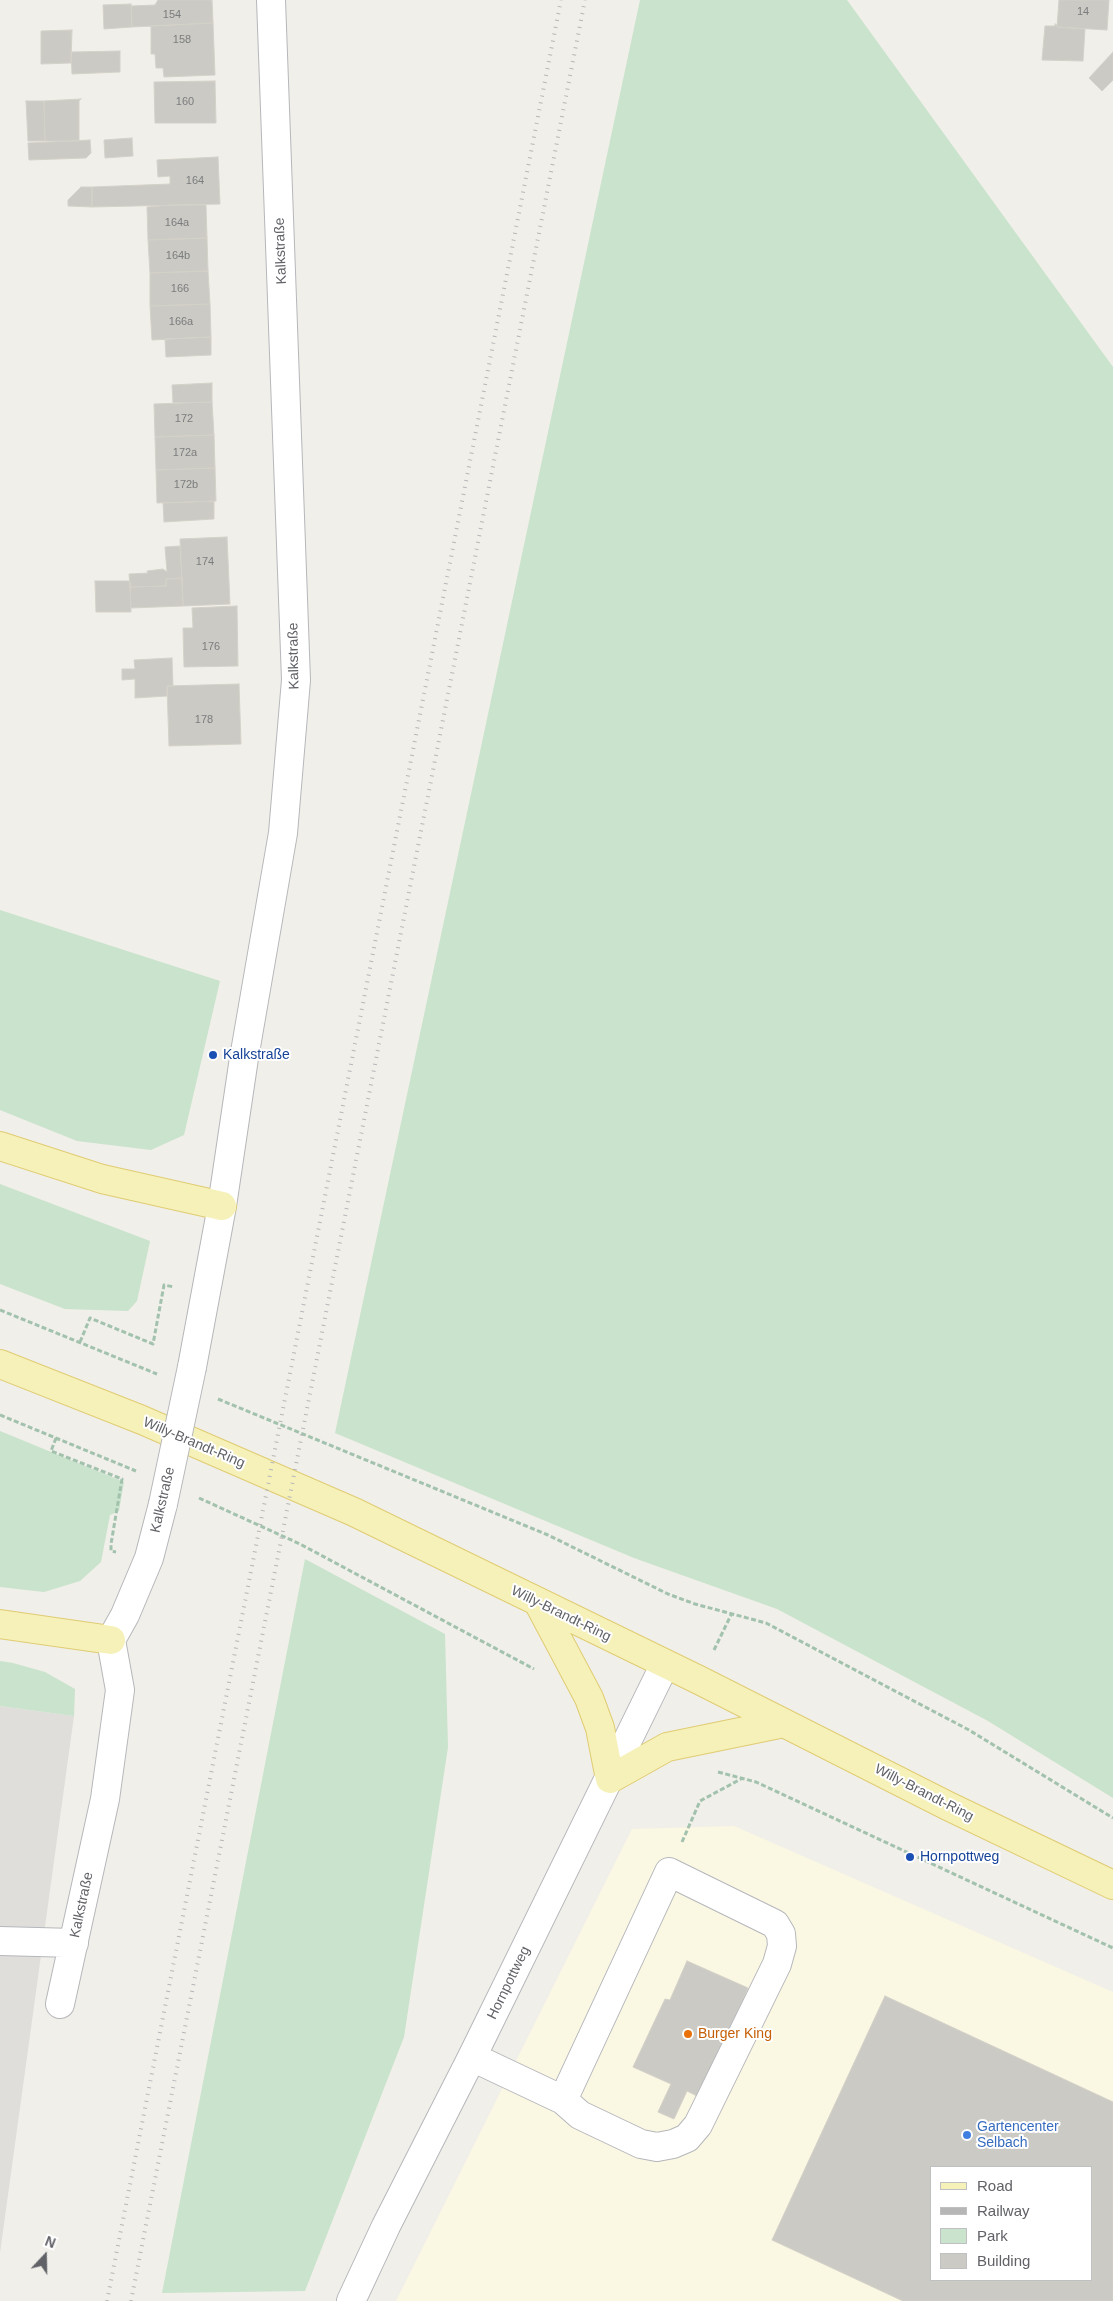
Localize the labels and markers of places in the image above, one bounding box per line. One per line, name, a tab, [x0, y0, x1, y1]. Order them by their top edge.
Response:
place label: Kalkstraße	[223, 1047, 290, 1063]
marker: Kalkstraße	[207, 1049, 219, 1061]
place label: Hornpottweg	[920, 1849, 999, 1865]
marker: Hornpottweg	[904, 1851, 916, 1863]
place label: Burger King	[698, 2026, 772, 2042]
marker: Burger King	[682, 2028, 694, 2040]
place label: Gartencenter Selbach	[977, 2119, 1059, 2152]
marker: Gartencenter Selbach	[961, 2129, 973, 2141]

